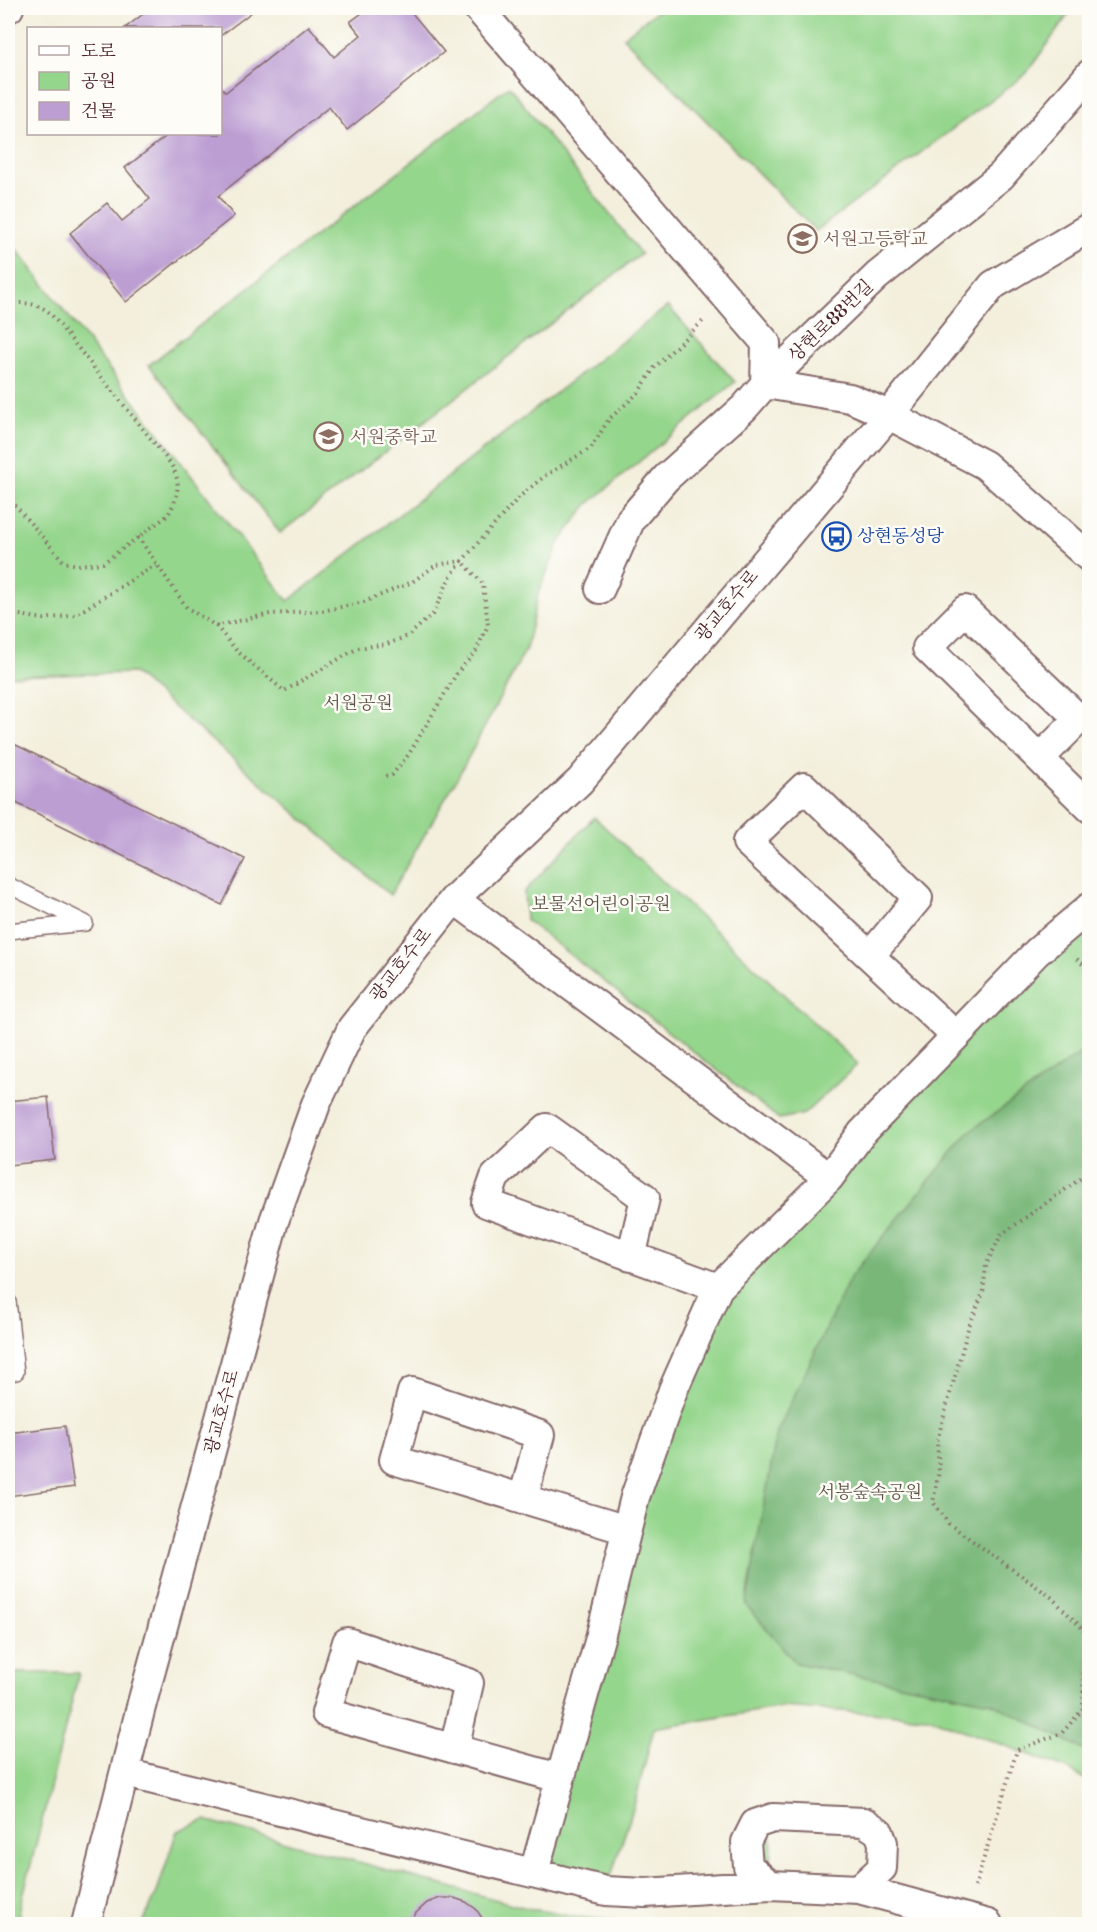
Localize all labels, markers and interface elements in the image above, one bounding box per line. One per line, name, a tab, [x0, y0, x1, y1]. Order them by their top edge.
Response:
legend	[27, 27, 222, 135]
text: 도로	[81, 40, 116, 63]
text: 공원	[81, 70, 116, 93]
text: 건물	[81, 100, 116, 123]
school or university icon: 서원고등학교	[786, 223, 818, 255]
place label: 서원고등학교	[823, 228, 928, 251]
street label: 상현로88번길	[784, 275, 878, 367]
school or university icon: 서원중학교	[313, 421, 345, 453]
place label: 서원중학교	[350, 426, 438, 449]
bus stop icon: 상현동성당	[820, 520, 852, 552]
place label: 상현동성당	[857, 525, 945, 548]
street label: 광교호수로	[690, 565, 764, 647]
park label: 서원공원	[323, 692, 393, 715]
park label: 보물선어린이공원	[531, 893, 671, 916]
street label: 광교호수로	[365, 924, 437, 1006]
street label: 광교호수로	[200, 1367, 244, 1457]
park label: 서봉숲속공원	[818, 1481, 922, 1504]

